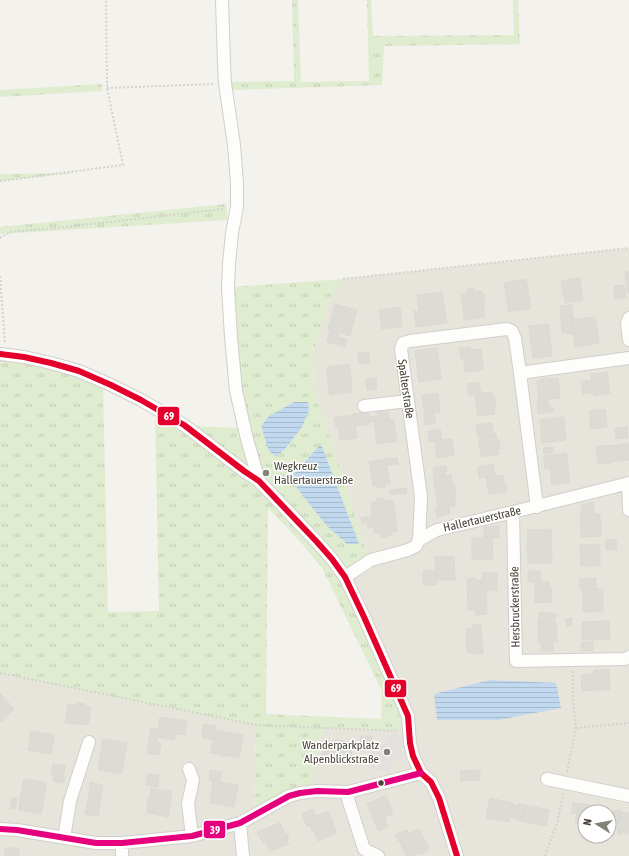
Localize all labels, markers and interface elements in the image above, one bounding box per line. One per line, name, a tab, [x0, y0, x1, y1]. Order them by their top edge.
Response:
street label: Spalterstraße	[395, 359, 417, 419]
line badge: 69	[157, 406, 180, 426]
text: 69	[164, 410, 174, 422]
place label: Wegkreuz Hallertauerstraße	[274, 459, 353, 487]
marker: Wegkreuz Hallertauerstraße	[261, 468, 271, 478]
street label: Hallertauerstraße	[442, 503, 522, 535]
street label: Hersbruckerstraße	[507, 566, 523, 648]
line badge: 69	[384, 679, 407, 698]
text: 69	[391, 682, 401, 694]
place label: Wanderparkplatz Alpenblickstraße	[302, 738, 380, 766]
marker: Wanderparkplatz Alpenblickstraße	[382, 747, 392, 757]
unlabelled marker	[376, 778, 386, 788]
north arrow	[577, 804, 617, 844]
text: N	[581, 818, 594, 826]
line badge: 39	[203, 820, 226, 839]
text: 39	[210, 824, 220, 836]

